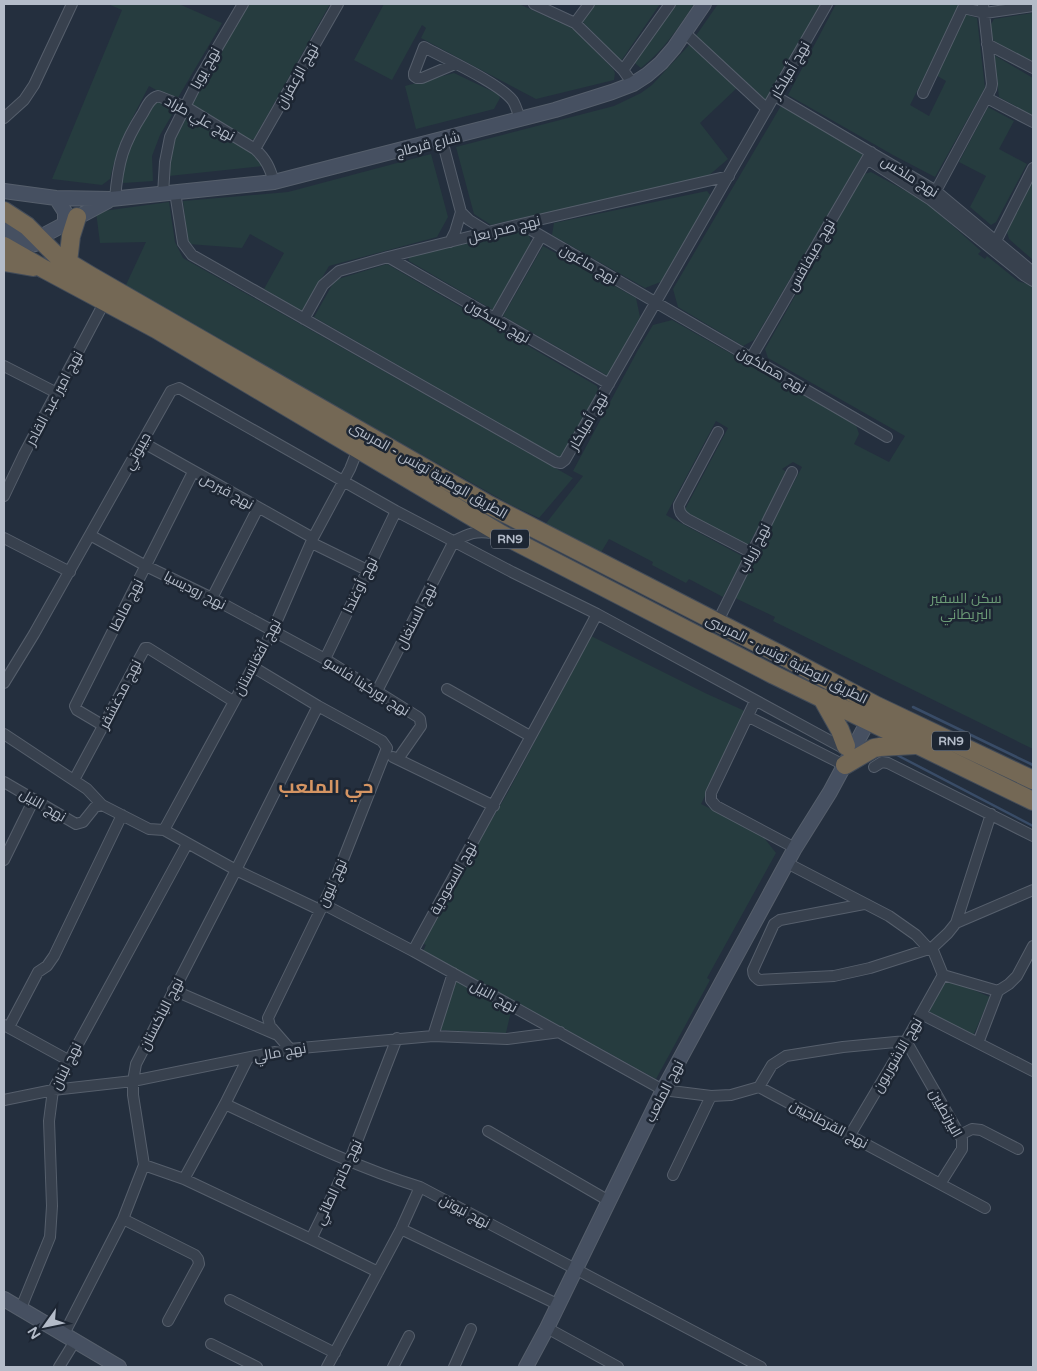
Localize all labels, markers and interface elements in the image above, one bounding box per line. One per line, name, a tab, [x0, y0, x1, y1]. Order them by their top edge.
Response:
street label: نهج أميلكار	[766, 38, 814, 103]
street label: نهج الزعفران	[273, 41, 322, 112]
street label: نهج يوبا	[187, 44, 224, 92]
street label: نهج علي طراد	[160, 92, 238, 147]
street label: شارع قرطاج	[394, 128, 462, 161]
street label: نهج ملخس	[878, 152, 942, 201]
street label: نهج صدر بعل	[466, 212, 542, 247]
street label: نهج صيفاقس	[784, 216, 839, 294]
street label: نهج ماغون	[557, 241, 621, 288]
street label: نهج جسكون	[462, 296, 533, 347]
street label: نهج هملكون	[734, 344, 809, 397]
street label: نهج امير عبد القادر	[22, 348, 87, 449]
street label: نهج أميلكار	[564, 389, 612, 454]
street label: الطريق الوطنية تونس - المرسى	[347, 418, 511, 523]
street label: جيبوتي	[120, 430, 157, 474]
street label: نهج قبرص	[197, 470, 257, 513]
street label: نهج زرياب	[735, 521, 774, 576]
road number: RN9	[491, 530, 529, 548]
street label: نهج أوغندا	[339, 554, 381, 616]
street label: نهج روديسيا	[161, 568, 229, 613]
street label: نهج مالطا	[106, 576, 147, 634]
street label: نهج السنغال	[393, 580, 440, 652]
park label: سكن السفير البريطاني	[929, 590, 1002, 626]
street label: الطريق الوطنية تونس - المرسى	[703, 611, 871, 708]
street label: نهج أفغانستان	[229, 616, 285, 698]
street label: نهج بوركينا فاسو	[321, 653, 413, 720]
street label: نهج مدغشقر	[95, 657, 145, 733]
road number: RN9	[932, 731, 970, 750]
district label: حي الملعب	[278, 776, 374, 802]
street label: نهج النيل	[16, 785, 69, 826]
street label: نهج السعودية	[426, 839, 480, 918]
street label: نهج ليون	[314, 857, 351, 910]
street label: نهج الباكستان	[136, 975, 187, 1054]
street label: نهج النيل	[467, 977, 520, 1016]
street label: نهج الآشوريون	[869, 1015, 926, 1096]
street label: نهج لبنان	[48, 1040, 85, 1093]
street label: نهج مالي	[253, 1040, 308, 1068]
street label: نهج الملعب	[642, 1057, 687, 1125]
street label: البيزنطيين	[925, 1086, 966, 1140]
street label: نهج القرطاجيين	[787, 1097, 871, 1152]
street label: نهج حاتم الطائي	[311, 1137, 368, 1229]
street label: نهج نيوتن	[437, 1191, 493, 1232]
north arrow	[20, 1301, 70, 1351]
text: N	[24, 1323, 45, 1342]

